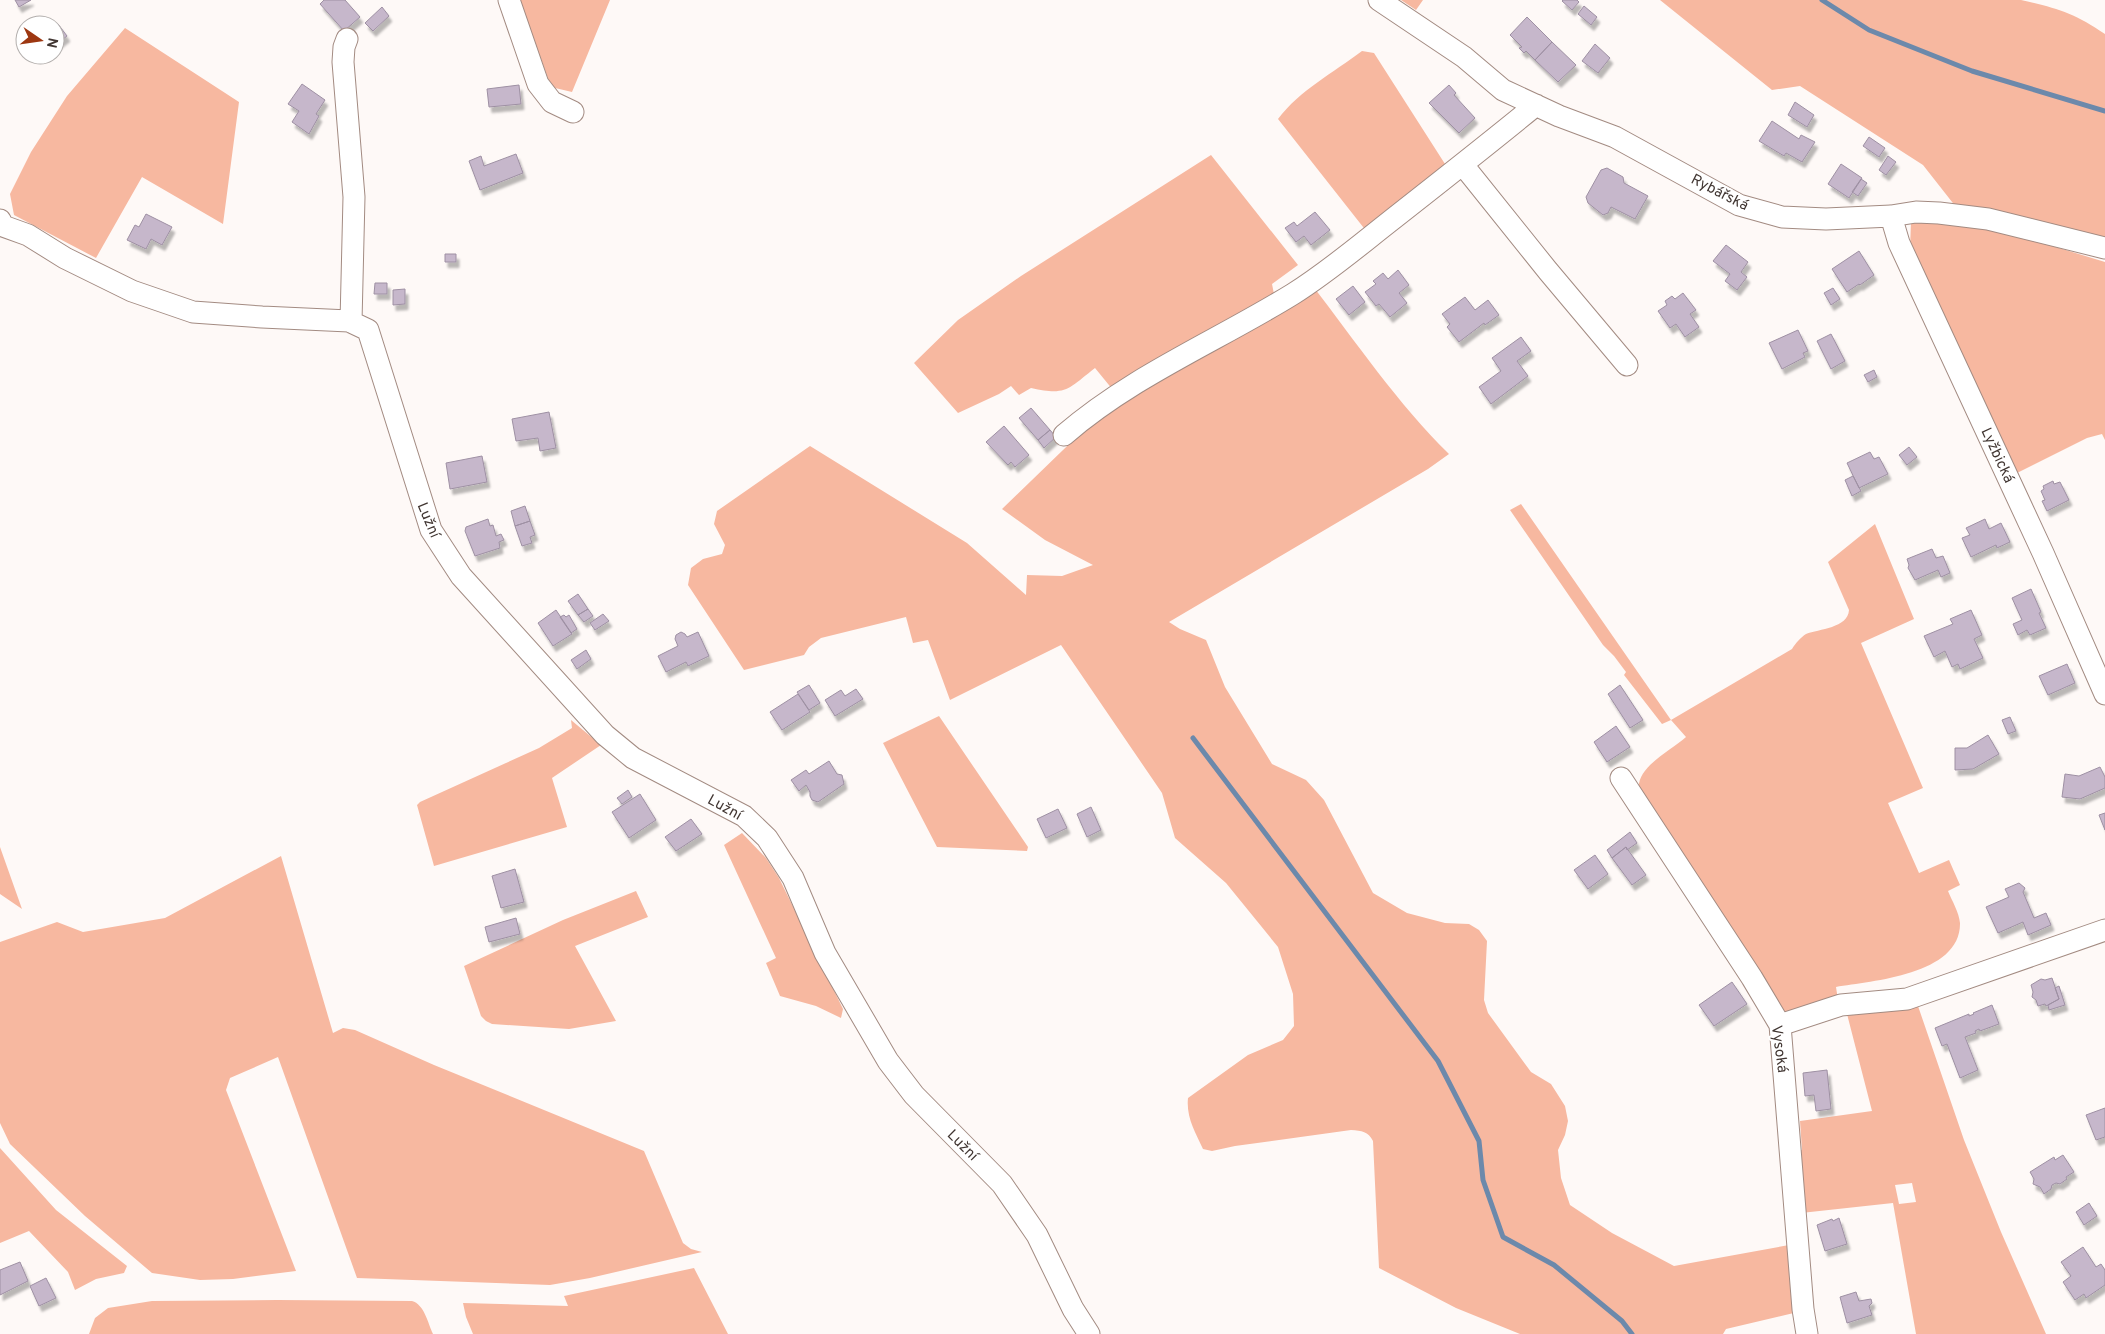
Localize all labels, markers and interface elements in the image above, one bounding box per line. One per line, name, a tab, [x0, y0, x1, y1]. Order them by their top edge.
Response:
north arrow	[15, 15, 65, 65]
text: N	[42, 36, 61, 49]
street label: Rybářská	[1687, 171, 1751, 216]
street label: Lyžbická	[1976, 425, 2018, 486]
street label: Lužní	[412, 500, 444, 542]
street label: Lužní	[704, 791, 746, 826]
street label: Vysoká	[1766, 1024, 1791, 1074]
street label: Lužní	[942, 1126, 982, 1167]

